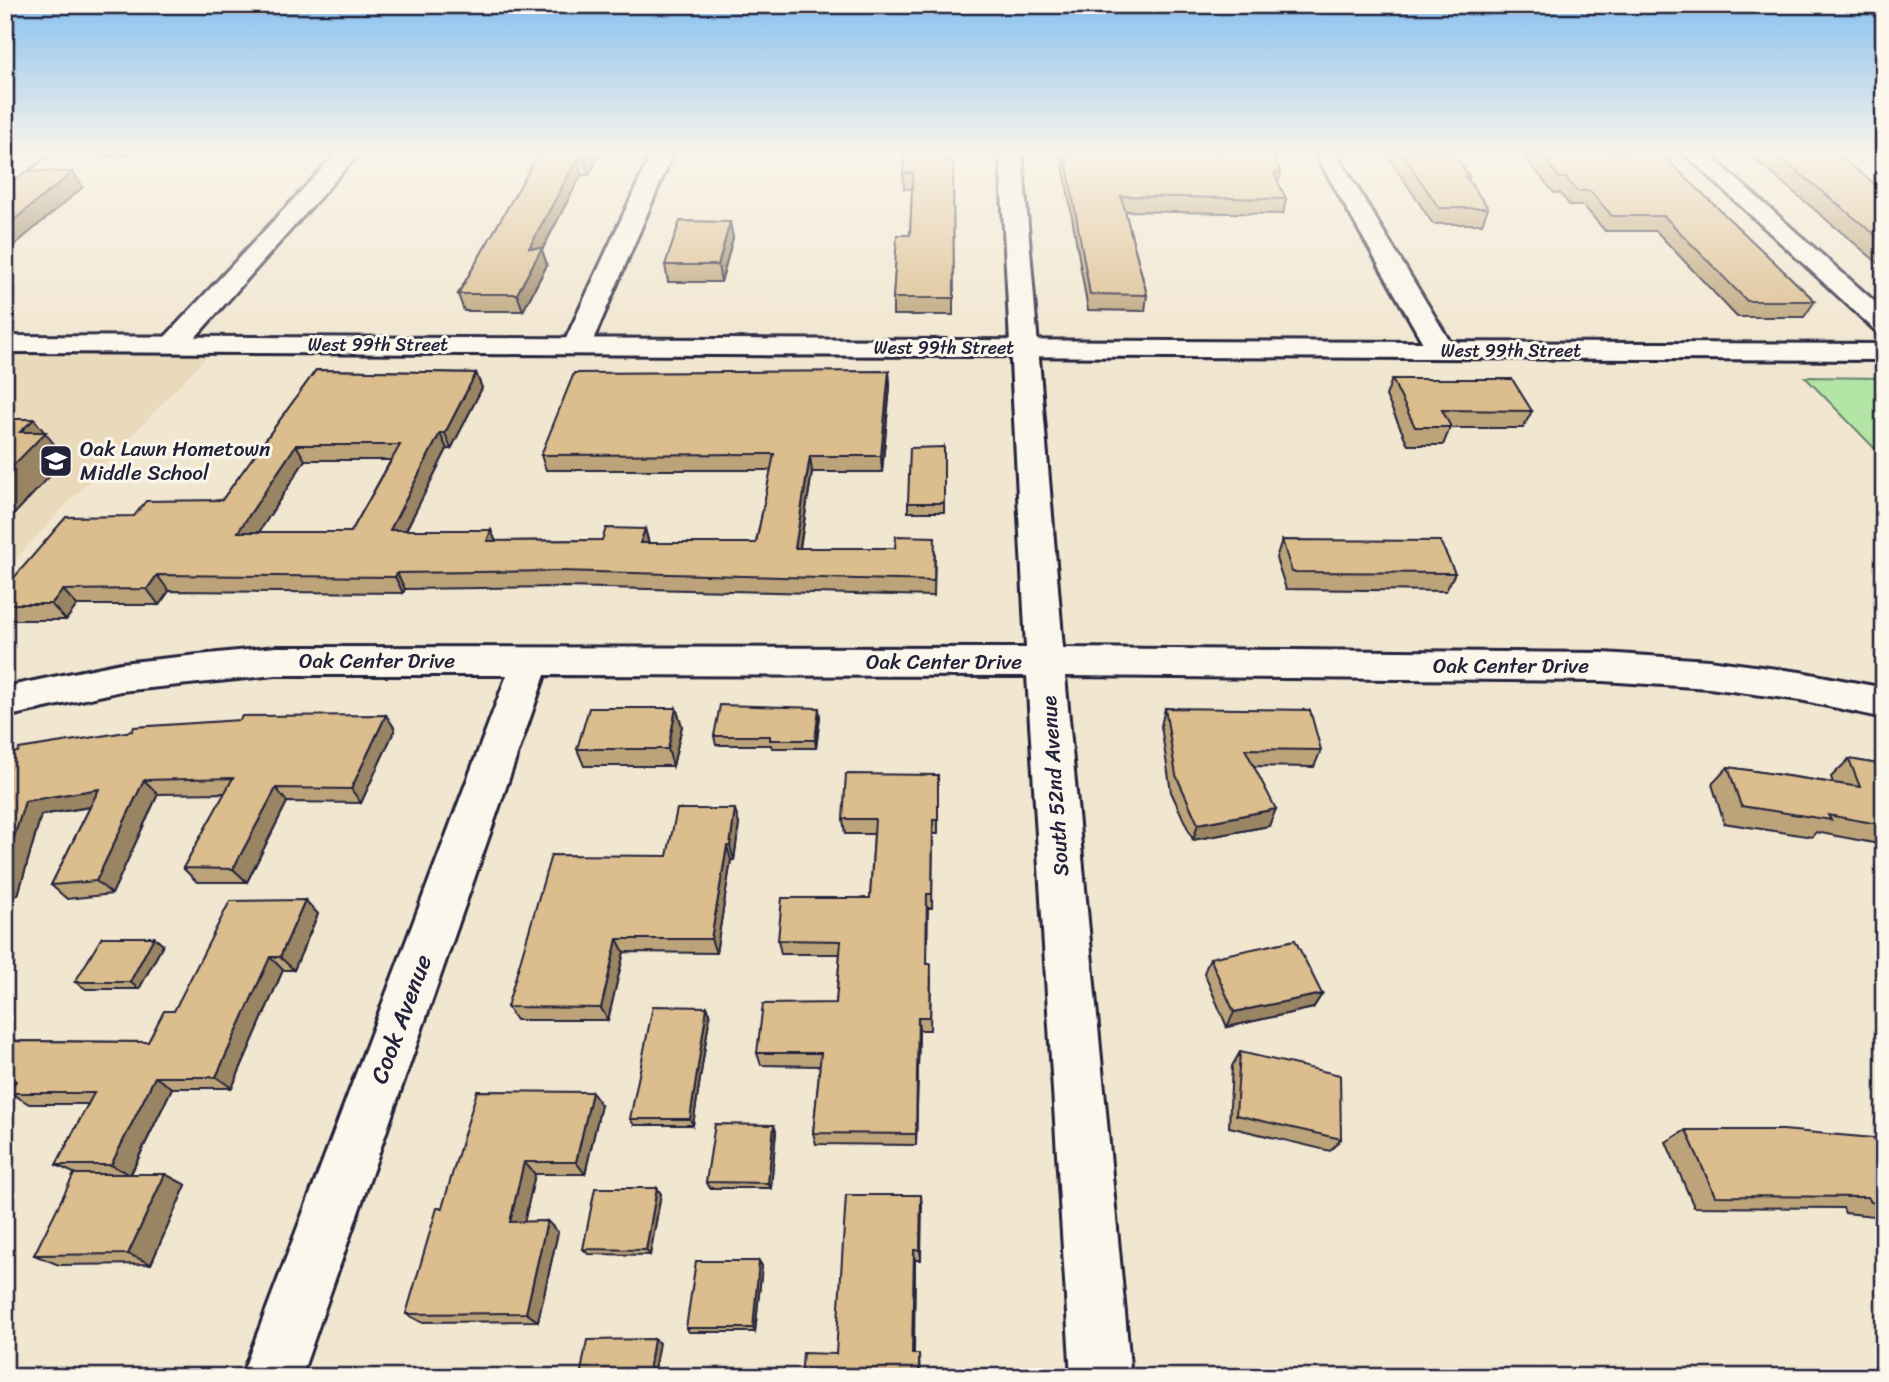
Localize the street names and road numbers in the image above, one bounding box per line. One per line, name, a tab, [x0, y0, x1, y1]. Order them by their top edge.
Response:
street label: West 99th Street	[308, 329, 448, 361]
street label: West 99th Street	[874, 332, 1014, 364]
street label: West 99th Street	[1441, 335, 1581, 367]
street label: Oak Center Drive	[299, 642, 455, 680]
street label: Oak Center Drive	[866, 643, 1022, 681]
street label: Oak Center Drive	[1433, 647, 1589, 685]
street label: South 52nd Avenue	[1030, 695, 1080, 877]
street label: Cook Avenue	[358, 948, 444, 1090]

